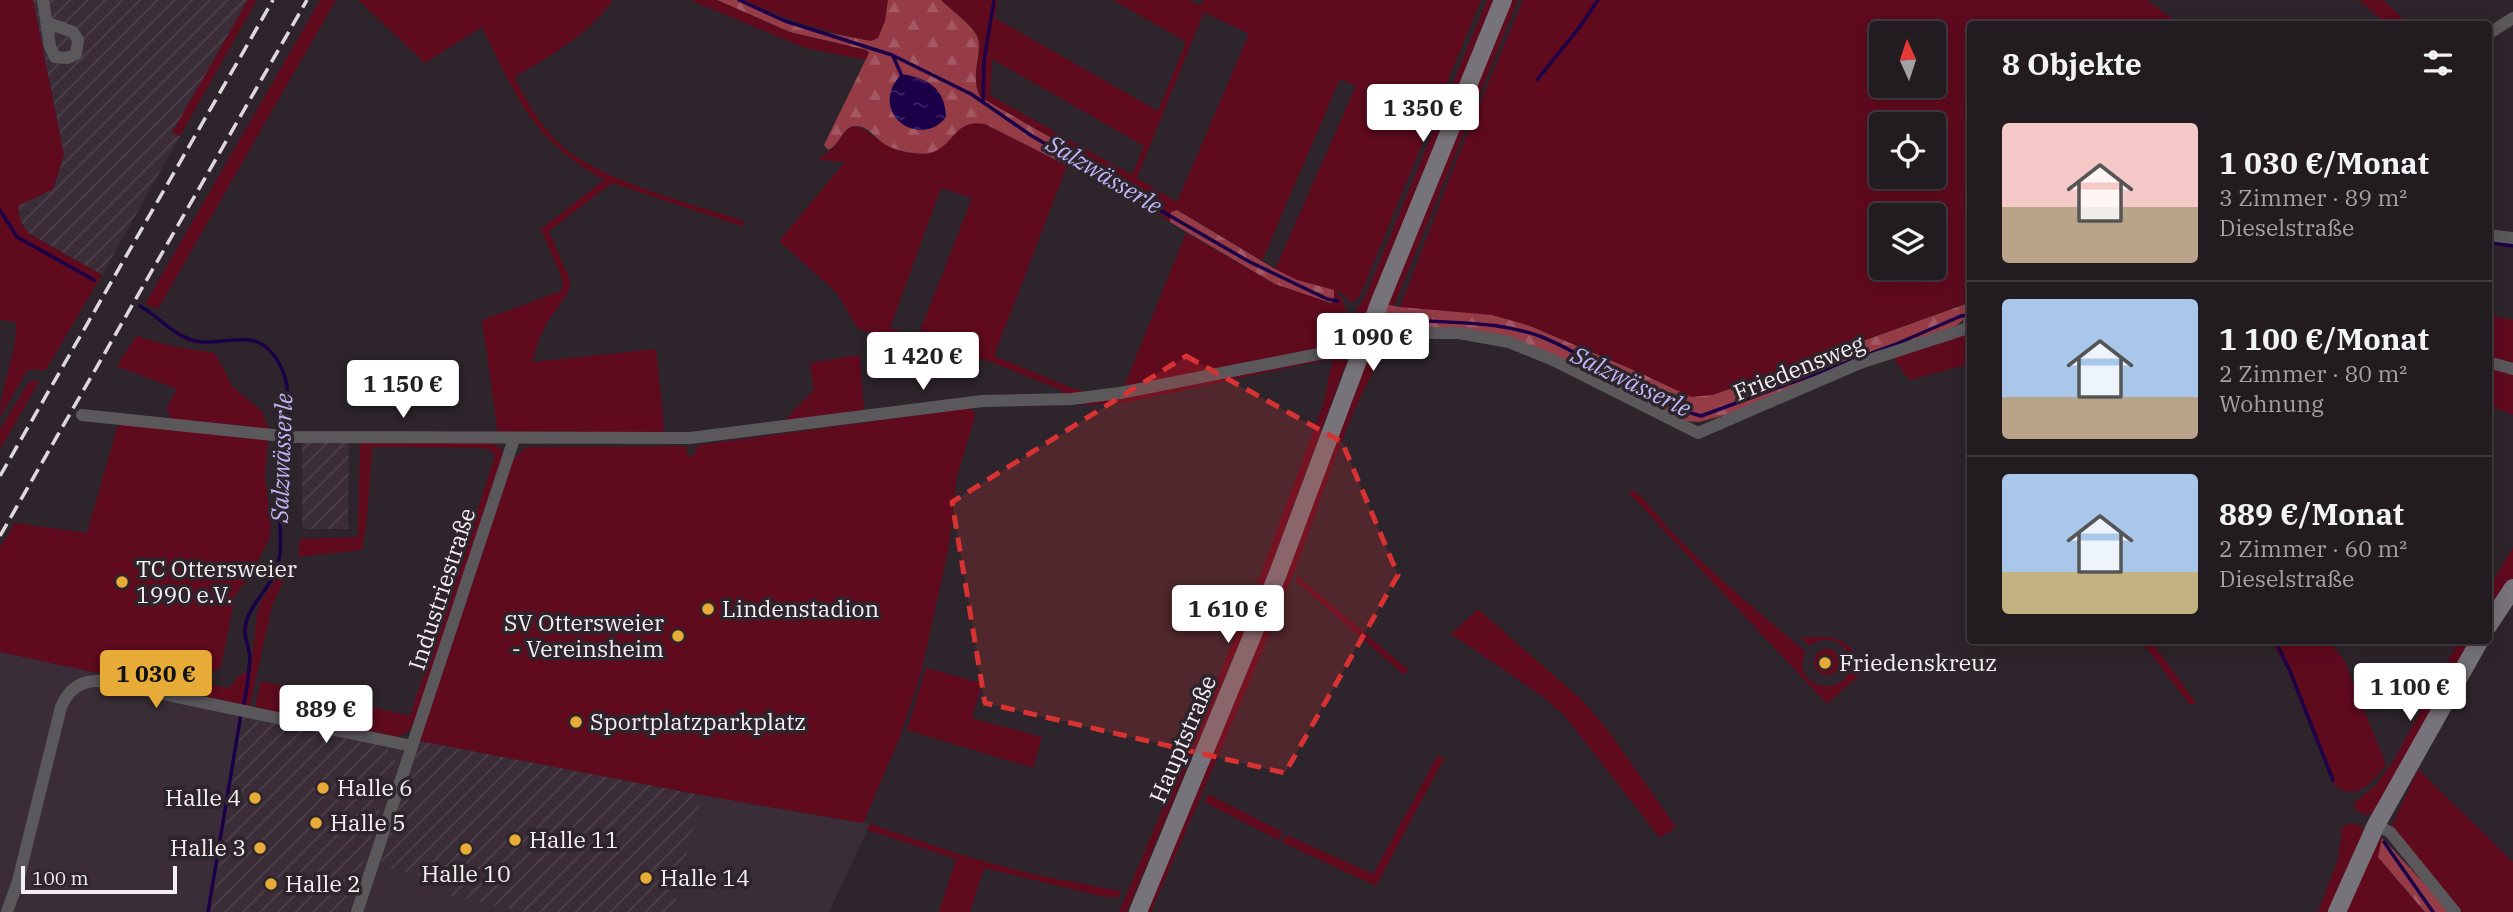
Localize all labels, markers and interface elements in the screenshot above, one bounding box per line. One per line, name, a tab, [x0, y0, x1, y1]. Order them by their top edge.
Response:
north arrow	[1869, 21, 1946, 98]
map controls	[1869, 21, 1946, 280]
text: 8 Objekte	[2002, 44, 2142, 83]
icon: filters	[2419, 44, 2457, 82]
pin: 1 350 €	[1358, 85, 1488, 144]
text: 1 350 €	[1383, 92, 1463, 122]
button: locate	[1869, 112, 1946, 189]
water label: Salzwässerle	[1040, 127, 1169, 221]
text: 1 030 €/Monat	[2219, 143, 2429, 182]
icon: home	[2058, 151, 2142, 235]
text: 3 Zimmer · 89 m²	[2219, 182, 2407, 212]
button: layers	[1869, 203, 1946, 280]
text: Dieselstraße	[2219, 212, 2354, 242]
pin: 1 090 €	[1308, 314, 1438, 373]
text: 1 100 €/Monat	[2219, 319, 2429, 358]
text: 1 090 €	[1333, 321, 1413, 351]
street label: Friedensweg	[1729, 327, 1869, 407]
icon: home	[2058, 327, 2142, 411]
pin: 1 420 €	[858, 332, 988, 392]
water label: Salzwässerle	[1565, 338, 1697, 424]
text: 1 420 €	[883, 340, 963, 370]
text: 2 Zimmer · 80 m²	[2219, 358, 2407, 388]
pin: 1 150 €	[338, 360, 468, 420]
text: 1 150 €	[363, 368, 443, 398]
text: Wohnung	[2219, 388, 2324, 418]
water label: Salzwässerle	[263, 392, 299, 524]
text: 889 €/Monat	[2219, 494, 2404, 533]
icon: home	[2058, 502, 2142, 586]
street label: Industriestraße	[401, 504, 481, 674]
text: 2 Zimmer · 60 m²	[2219, 533, 2407, 563]
place label: TC Ottersweier 1990 e.V.	[136, 553, 297, 609]
text: Dieselstraße	[2219, 563, 2354, 593]
marker: TC Ottersweier 1990 e.V.	[114, 574, 130, 590]
pin: 1 610 €	[1163, 586, 1293, 645]
place label: Lindenstadion	[722, 593, 879, 623]
text: 1 610 €	[1188, 593, 1268, 623]
marker: Lindenstadion	[700, 601, 716, 617]
place label: SV Ottersweier - Vereinsheim	[504, 607, 664, 663]
marker: SV Ottersweier - Vereinsheim	[670, 628, 686, 644]
place label: Friedenskreuz	[1839, 647, 1997, 677]
pin: 1 030 €	[91, 650, 221, 710]
marker: Friedenskreuz	[1817, 655, 1833, 671]
text: 1 030 €	[116, 658, 196, 688]
pin: 1 100 €	[2345, 664, 2475, 723]
street label: Hauptstraße	[1142, 670, 1222, 807]
text: 1 100 €	[2370, 671, 2450, 701]
pin: 889 €	[277, 686, 375, 745]
text: 889 €	[295, 693, 357, 723]
place label: Sportplatzparkplatz	[590, 706, 806, 736]
marker: Sportplatzparkplatz	[568, 714, 584, 730]
place label: Halle 6	[337, 772, 413, 802]
marker: Halle 6	[315, 780, 331, 796]
place label: Halle 4	[165, 782, 241, 812]
marker: Halle 4	[247, 790, 263, 806]
place label: Halle 5	[330, 807, 406, 837]
marker: Halle 5	[308, 815, 324, 831]
place label: Halle 11	[529, 824, 619, 854]
place label: Halle 3	[170, 832, 246, 862]
marker: Halle 11	[507, 832, 523, 848]
marker: Halle 3	[252, 840, 268, 856]
marker: Halle 10	[458, 841, 474, 857]
place label: Halle 10	[421, 858, 511, 888]
place label: Halle 14	[660, 862, 750, 892]
scale bar	[21, 863, 177, 895]
text: 100 m	[32, 866, 89, 890]
place label: Halle 2	[285, 868, 361, 898]
marker: Halle 14	[638, 870, 654, 886]
marker: Halle 2	[263, 876, 279, 892]

